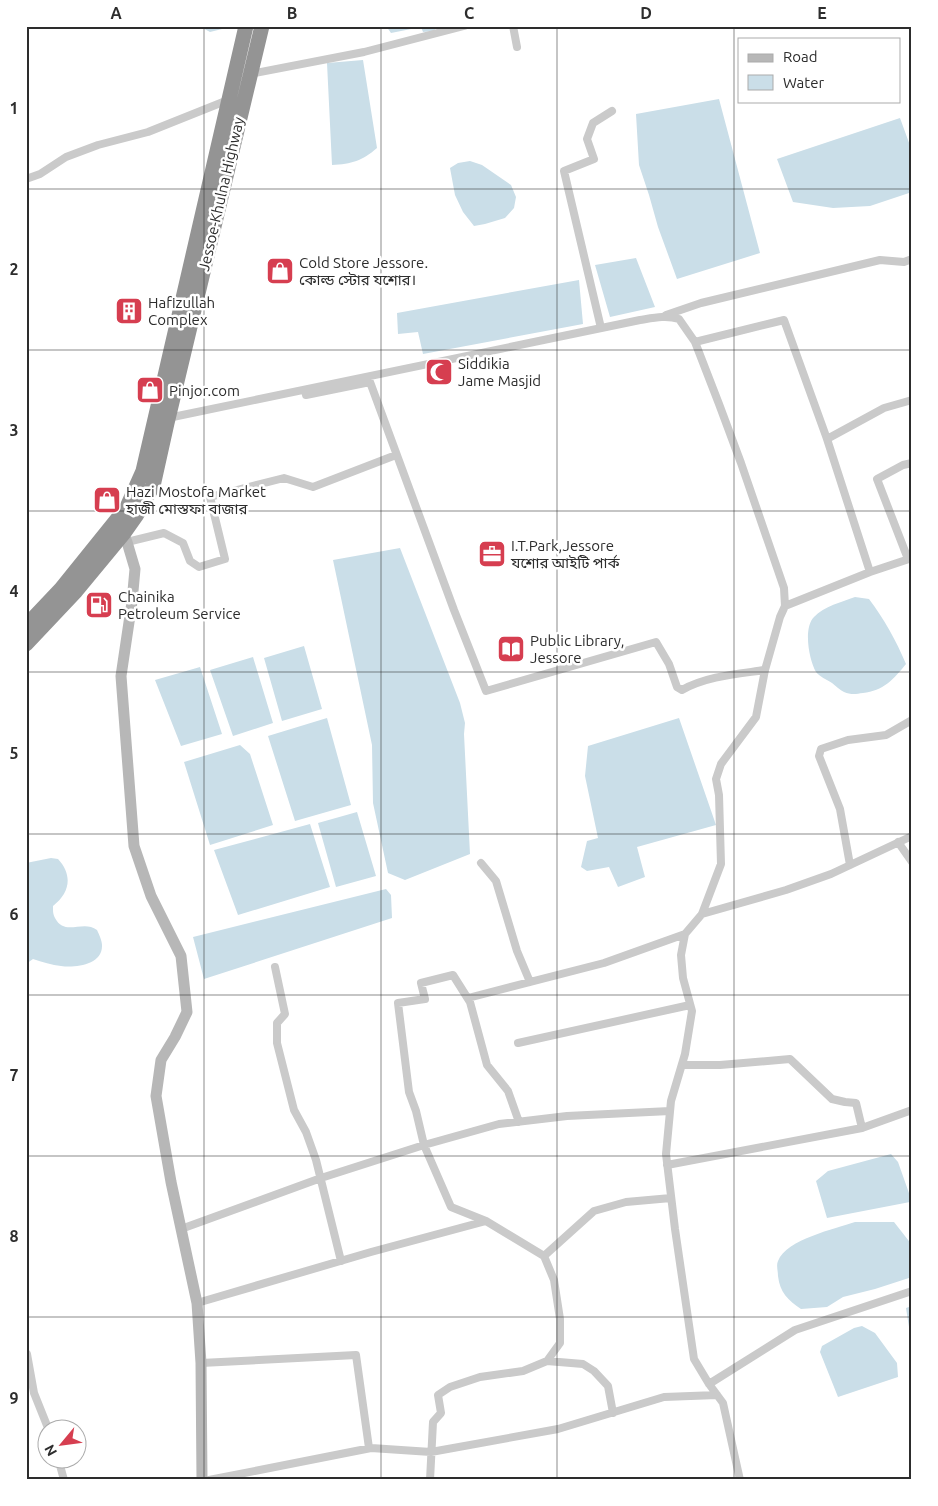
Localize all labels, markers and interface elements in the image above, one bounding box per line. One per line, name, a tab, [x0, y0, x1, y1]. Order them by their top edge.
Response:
text: A	[110, 4, 122, 22]
text: B	[287, 4, 297, 22]
text: C	[464, 4, 474, 22]
text: D	[640, 4, 652, 22]
text: E	[817, 4, 827, 22]
legend	[738, 38, 900, 102]
text: Road	[783, 48, 818, 65]
text: Water	[783, 74, 824, 91]
text: 1	[9, 99, 19, 117]
street label: Jessoe-Khulna Highway	[195, 115, 247, 273]
place label: Cold Store Jessore. কোল্ড স্টোর যশোর।	[299, 254, 428, 288]
shop icon: Cold Store Jessore. কোল্ড স্টোর যশোর।	[265, 256, 295, 286]
text: 2	[9, 260, 19, 278]
place label: Hafizullah Complex	[148, 294, 215, 328]
building icon: Hafizullah Complex	[114, 296, 144, 326]
place label: Siddikia Jame Masjid	[458, 355, 541, 389]
mosque icon: Siddikia Jame Masjid	[424, 357, 454, 387]
shop icon: Pinjor.com	[135, 375, 165, 405]
place label: Pinjor.com	[169, 382, 240, 399]
text: 3	[9, 421, 19, 439]
place label: Hazi Mostofa Market হাজী মোস্তফা বাজার	[125, 483, 266, 517]
shop icon: Hazi Mostofa Market হাজী মোস্তফা বাজার	[92, 485, 122, 515]
place label: I.T.Park,Jessore যশোর আইটি পার্ক	[510, 537, 621, 571]
office icon: I.T.Park,Jessore যশোর আইটি পার্ক	[477, 539, 507, 569]
text: 4	[9, 582, 19, 600]
place label: Chainika Petroleum Service	[118, 588, 241, 622]
fuel station icon: Chainika Petroleum Service	[84, 590, 114, 620]
place label: Public Library, Jessore	[530, 632, 624, 666]
library icon: Public Library, Jessore	[496, 634, 526, 664]
text: 5	[9, 744, 19, 762]
text: 6	[9, 905, 19, 923]
text: 7	[9, 1066, 19, 1084]
text: 8	[9, 1227, 19, 1245]
text: 9	[9, 1389, 19, 1407]
north arrow	[38, 1418, 88, 1468]
text: N	[41, 1442, 60, 1459]

